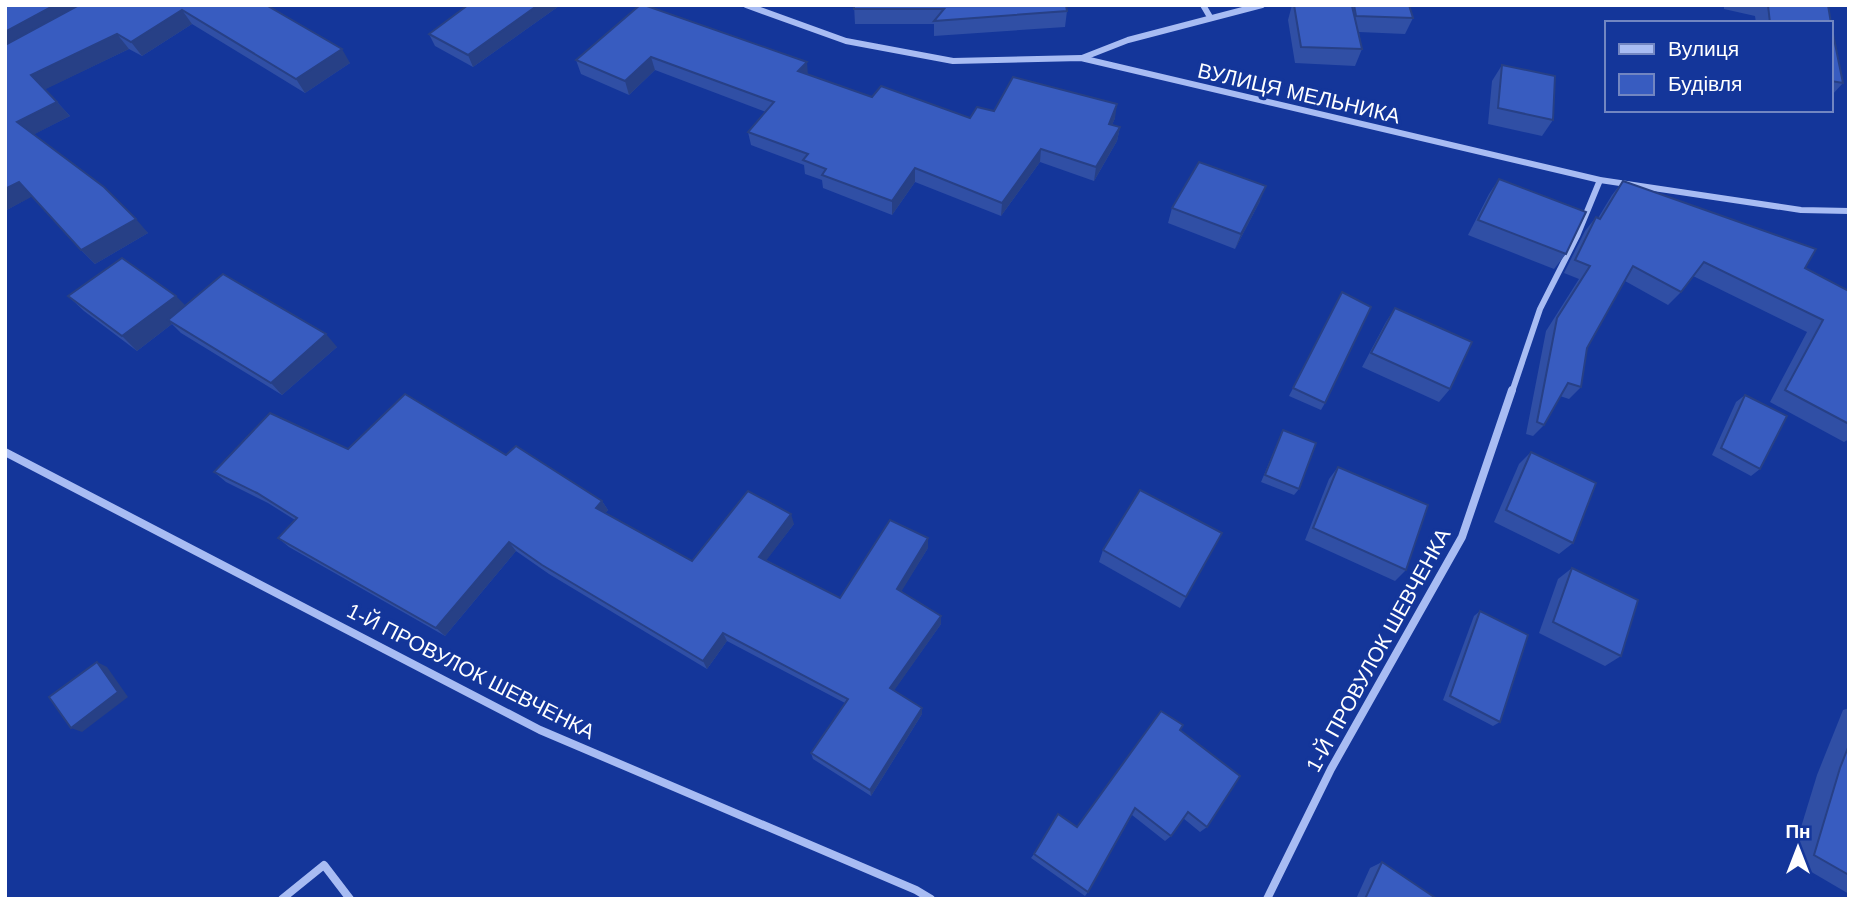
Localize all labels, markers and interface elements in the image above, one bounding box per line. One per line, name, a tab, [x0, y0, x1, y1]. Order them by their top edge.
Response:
legend	[1605, 21, 1833, 112]
text: Вулиця	[1668, 37, 1739, 60]
street label: ВУЛИЦЯ МЕЛЬНИКА	[1196, 59, 1402, 127]
text: Будівля	[1668, 72, 1742, 95]
street label: 1-Й ПРОВУЛОК ШЕВЧЕНКА	[1301, 524, 1455, 776]
street label: 1-Й ПРОВУЛОК ШЕВЧЕНКА	[344, 598, 598, 744]
north arrow	[1763, 813, 1833, 883]
text: Пн	[1785, 821, 1811, 842]

